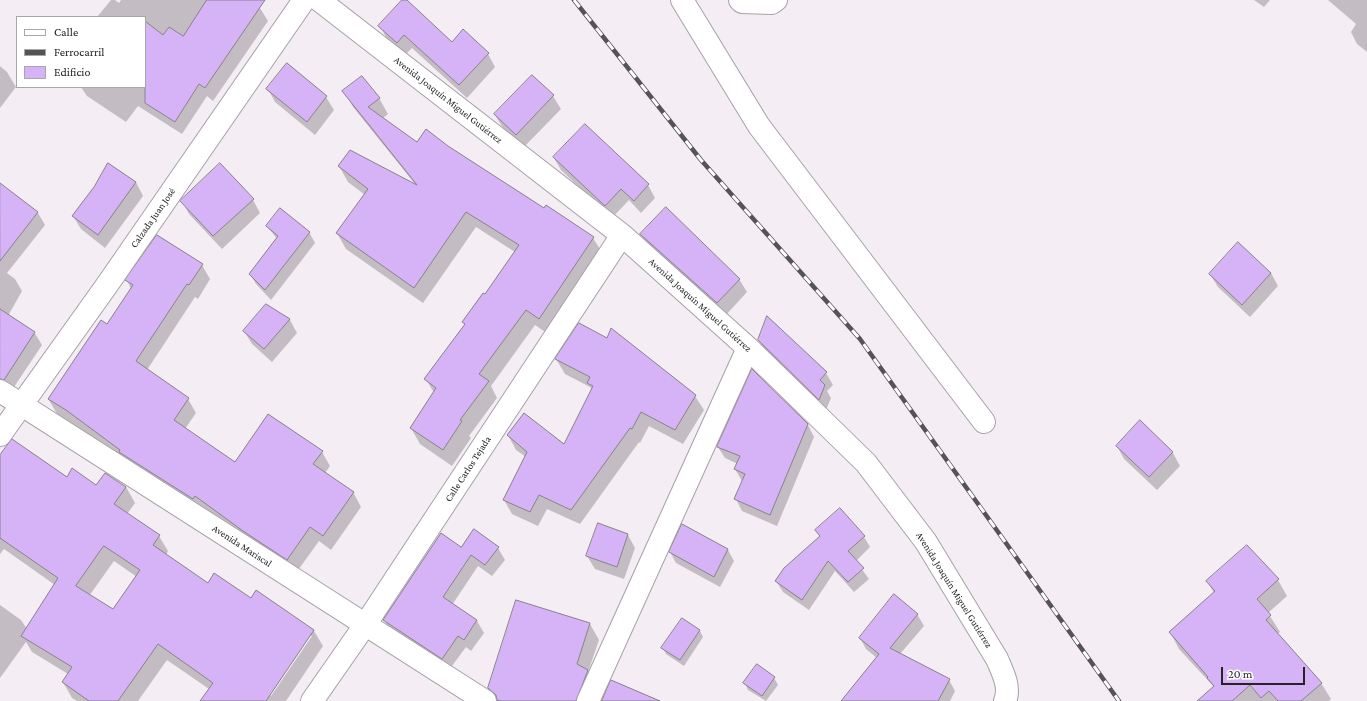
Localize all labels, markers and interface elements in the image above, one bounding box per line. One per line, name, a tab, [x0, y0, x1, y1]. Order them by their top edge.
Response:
legend	[16, 16, 146, 88]
text: Calle	[54, 25, 78, 39]
text: Ferrocarril	[54, 45, 105, 59]
street label: Avenida Joaquín Miguel Gutiérrez	[391, 54, 505, 146]
text: Edificio	[54, 65, 90, 79]
street label: Calzada Juan José	[128, 186, 178, 250]
street label: Avenida Joaquín Miguel Gutiérrez	[646, 256, 754, 354]
street label: Calle Carlos Tejada	[442, 434, 494, 504]
street label: Avenida Mariscal	[210, 522, 274, 570]
street label: Avenida Joaquín Miguel Gutiérrez	[913, 530, 995, 650]
scale bar	[1223, 659, 1307, 685]
text: 20 m	[1228, 667, 1252, 681]

